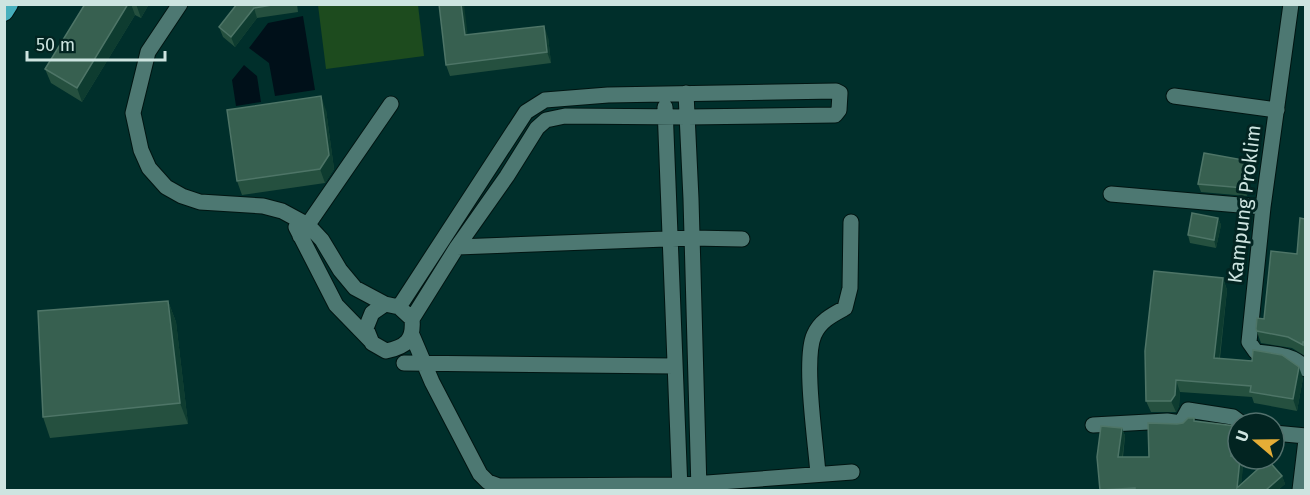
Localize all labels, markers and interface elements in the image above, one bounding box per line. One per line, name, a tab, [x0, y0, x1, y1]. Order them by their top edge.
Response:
scale bar	[27, 24, 165, 62]
text: 50 m	[36, 34, 75, 56]
street label: Kampung Proklim	[1222, 123, 1266, 285]
north arrow	[1226, 411, 1286, 471]
text: U	[1232, 428, 1253, 444]

